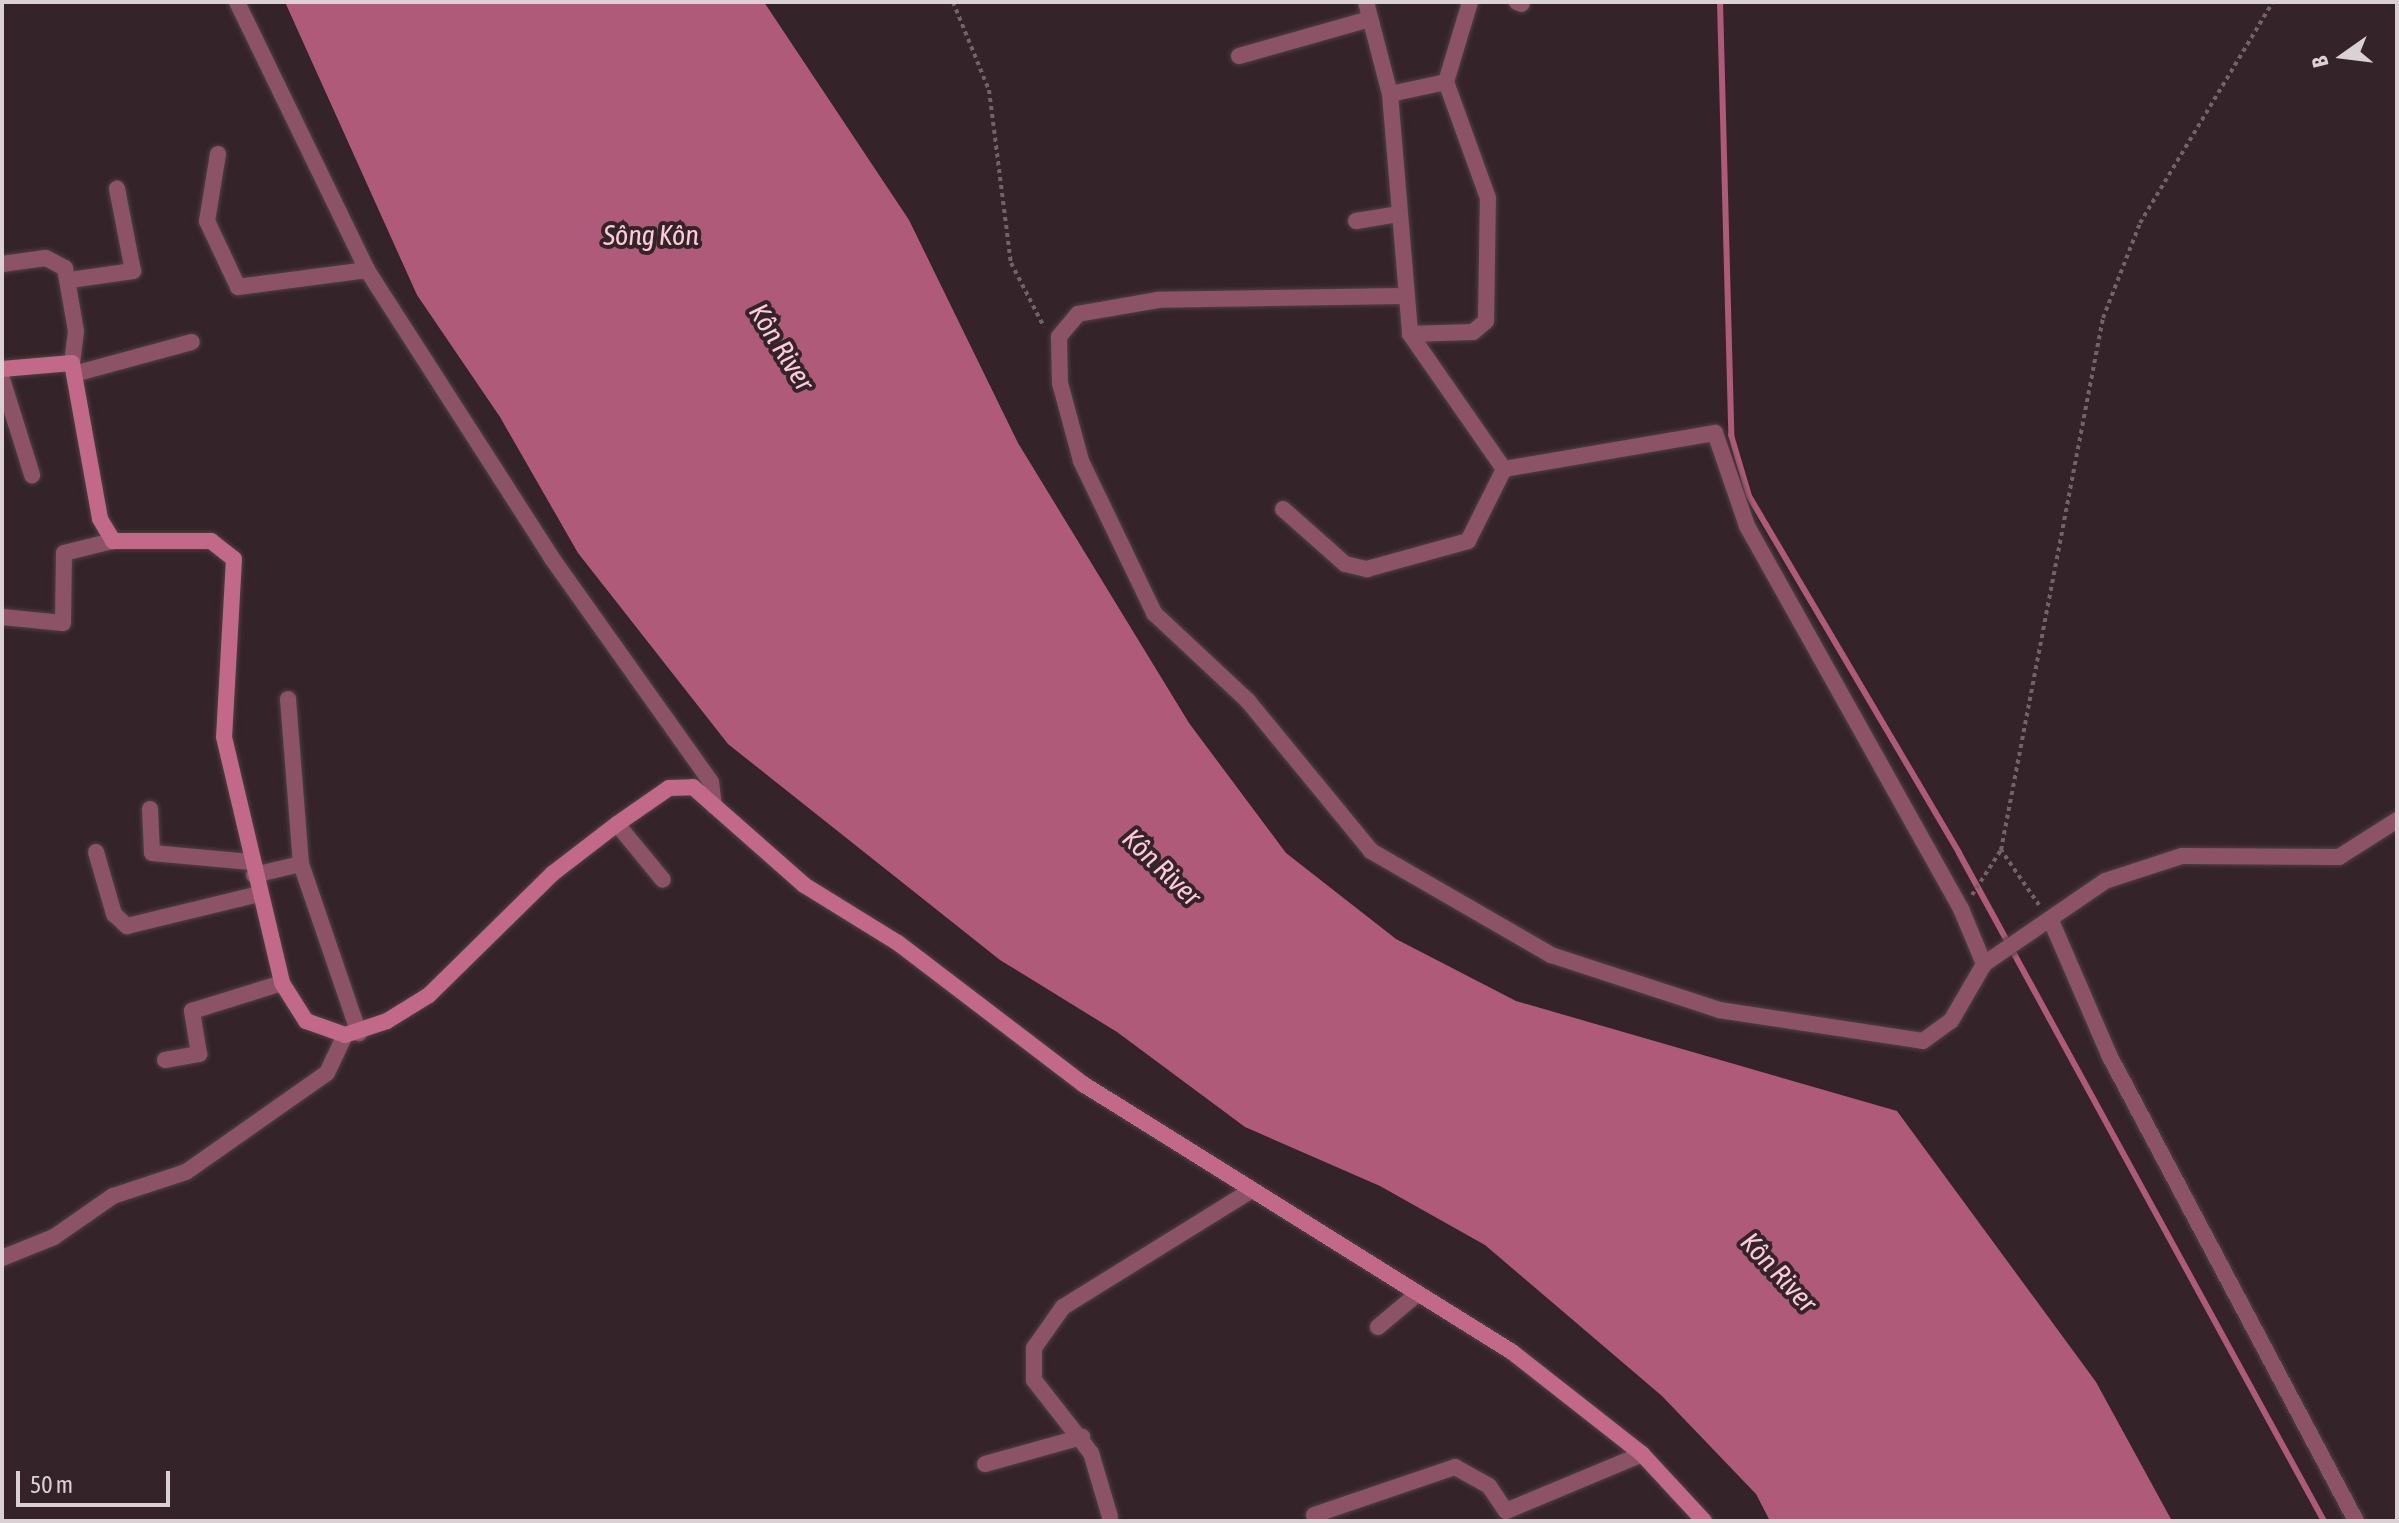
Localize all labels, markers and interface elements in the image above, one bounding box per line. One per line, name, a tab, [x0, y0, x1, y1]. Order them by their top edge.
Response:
north arrow	[2303, 16, 2383, 96]
text: B	[2306, 54, 2334, 70]
water label: Sông Kôn	[603, 218, 699, 252]
water label: Kôn River	[742, 297, 822, 397]
water label: Kôn River	[1116, 821, 1208, 913]
water label: Kôn River	[1734, 1225, 1824, 1319]
scale bar	[20, 1455, 174, 1505]
text: 50 m	[30, 1471, 73, 1498]

